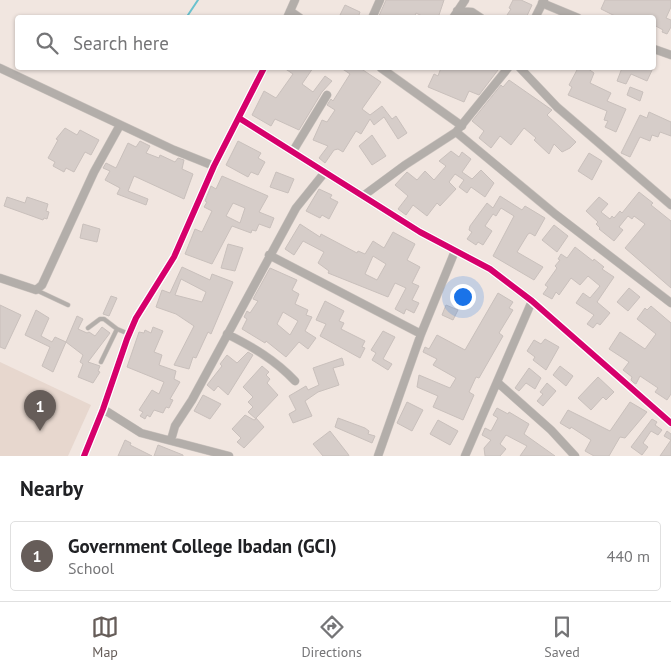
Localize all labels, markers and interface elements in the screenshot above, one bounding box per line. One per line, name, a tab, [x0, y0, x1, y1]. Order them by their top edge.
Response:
search box	[15, 15, 656, 70]
icon: search	[33, 29, 61, 57]
text: Search here	[73, 31, 169, 55]
your location	[450, 284, 476, 310]
pin: 1	[24, 390, 56, 431]
text: Nearby	[20, 475, 83, 502]
text: Government College Ibadan (GCI)	[68, 534, 337, 558]
text: 1	[32, 546, 42, 566]
text: 440 m	[607, 546, 650, 566]
text: School	[68, 558, 114, 578]
tab: Map	[91, 613, 119, 661]
tab: Directions	[301, 613, 362, 661]
tab: Saved	[544, 613, 580, 661]

